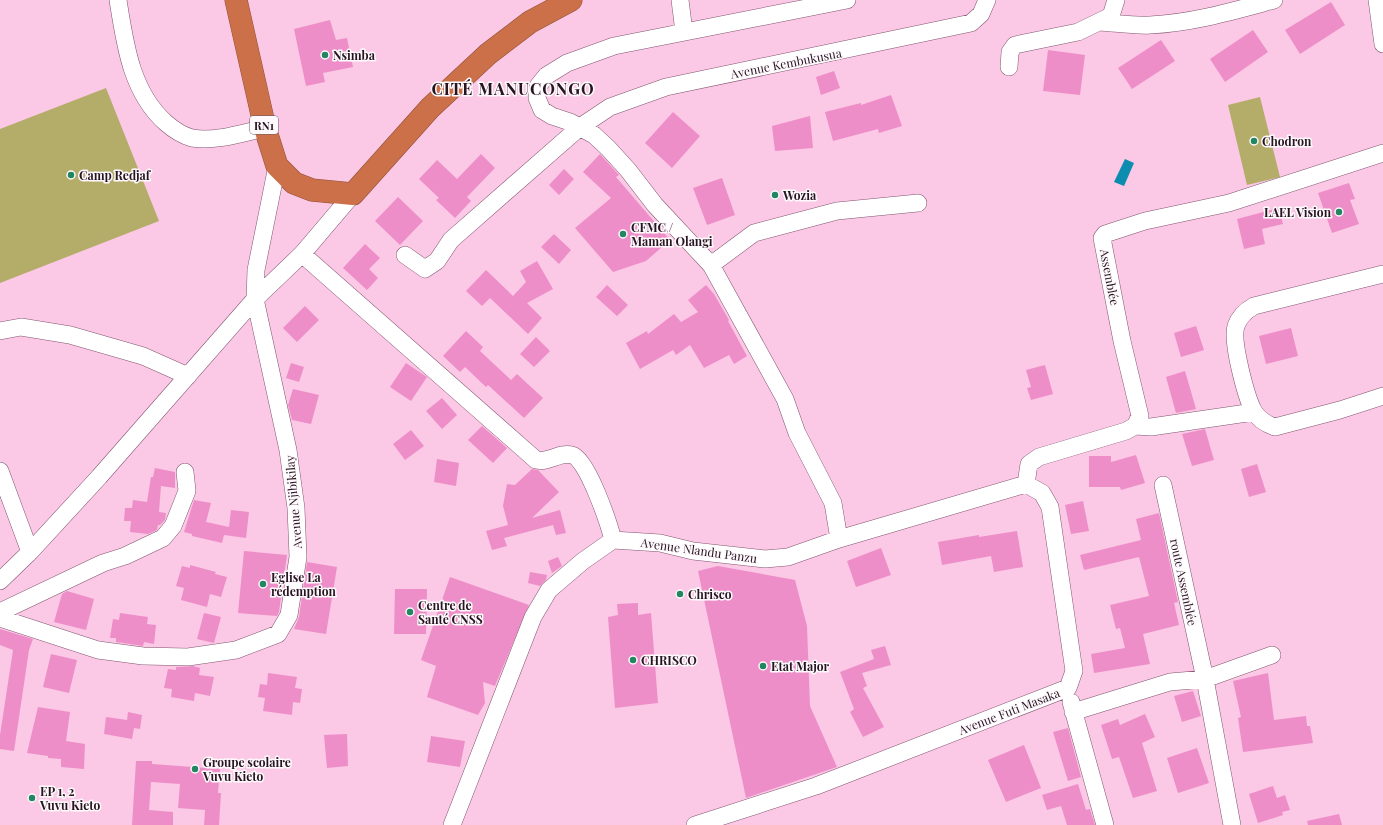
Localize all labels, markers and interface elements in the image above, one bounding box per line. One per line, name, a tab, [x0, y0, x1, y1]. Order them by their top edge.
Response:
street label: Avenue Kembukusua	[728, 44, 843, 82]
place label: Nsimba	[333, 47, 376, 63]
marker: Nsimba	[320, 50, 330, 60]
district label: CITÉ MANUCONGO	[431, 78, 595, 99]
road number: RN1	[250, 116, 278, 134]
place label: Chodron	[1262, 133, 1312, 149]
marker: Chodron	[1249, 136, 1259, 146]
place label: Camp Redjaf	[79, 167, 152, 183]
marker: Camp Redjaf	[66, 170, 76, 180]
place label: Wozia	[782, 187, 817, 203]
marker: Wozia	[770, 190, 780, 200]
place label: LAEL Vision	[1264, 204, 1332, 220]
marker: LAEL Vision	[1334, 207, 1344, 217]
place label: CFMC / Maman Olangi	[631, 219, 713, 249]
marker: CFMC / Maman Olangi	[618, 229, 628, 239]
street label: Assemblée	[1097, 246, 1123, 307]
street label: Avenue Njibikilay	[281, 455, 305, 550]
street label: Avenue Nlandu Panzu	[639, 534, 758, 566]
street label: route Assemblée	[1167, 537, 1201, 627]
place label: Eglise La rédemption	[271, 569, 336, 599]
marker: Eglise La rédemption	[258, 579, 268, 589]
place label: Chrisco	[688, 586, 732, 602]
marker: Chrisco	[675, 589, 685, 599]
place label: Centre de Santé CNSS	[418, 597, 483, 627]
marker: Centre de Santé CNSS	[405, 607, 415, 617]
place label: CHRISCO	[641, 652, 697, 668]
marker: CHRISCO	[628, 655, 638, 665]
place label: Etat Major	[771, 658, 830, 674]
marker: Etat Major	[758, 661, 768, 671]
street label: Avenue Futi Masaka	[955, 684, 1062, 738]
place label: Groupe scolaire Vuvu Kieto	[202, 754, 291, 784]
marker: Groupe scolaire Vuvu Kieto	[190, 764, 200, 774]
place label: EP 1, 2 Vuvu Kieto	[39, 783, 101, 813]
marker: EP 1, 2 Vuvu Kieto	[27, 793, 37, 803]

